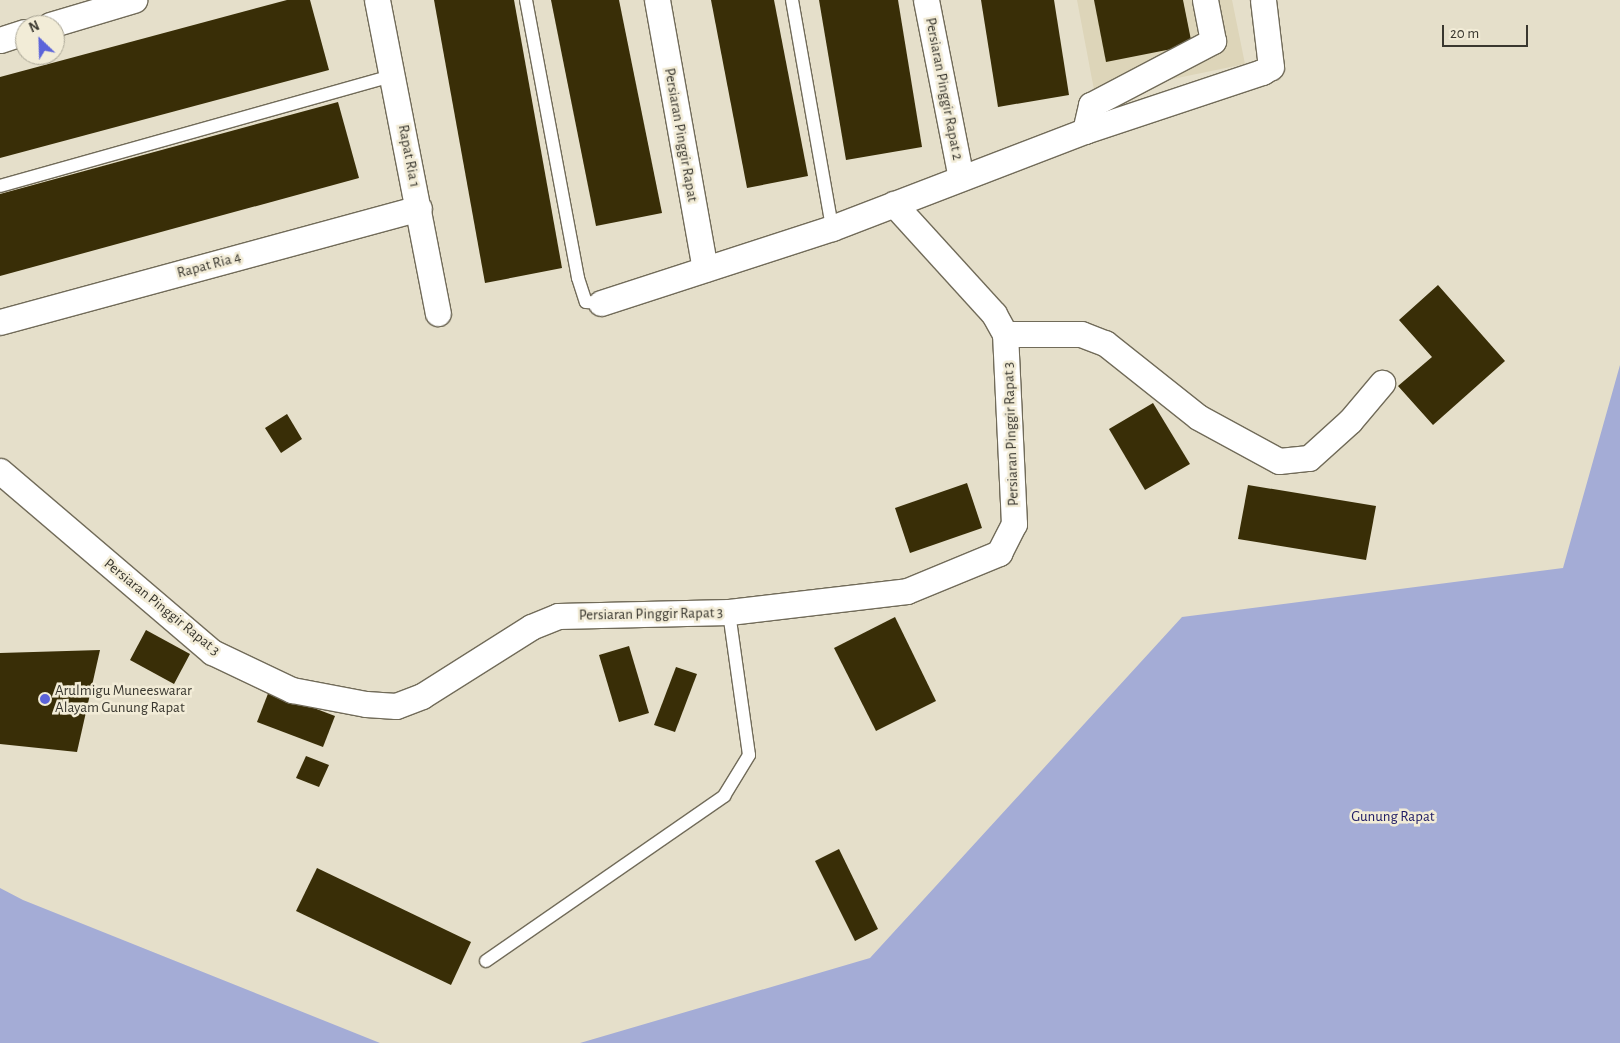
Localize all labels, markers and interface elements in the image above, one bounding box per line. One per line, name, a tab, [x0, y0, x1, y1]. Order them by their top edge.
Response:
north arrow	[15, 15, 65, 65]
scale bar	[1445, 15, 1531, 47]
street label: Persiaran Pinggir Rapat 2	[921, 16, 967, 162]
text: N	[27, 19, 42, 36]
text: 20 m	[1450, 26, 1479, 41]
street label: Persiaran Pinggir Rapat	[660, 67, 702, 203]
street label: Rapat Ria 1	[394, 123, 424, 189]
street label: Rapat Ria 4	[175, 248, 243, 282]
street label: Persiaran Pinggir Rapat 3	[999, 362, 1023, 506]
street label: Persiaran Pinggir Rapat 3	[100, 555, 224, 659]
street label: Persiaran Pinggir Rapat 3	[579, 604, 723, 624]
place label: Arulmigu Muneeswarar Alayam Gunung Rapat	[55, 681, 192, 716]
marker: Arulmigu Muneeswarar Alayam Gunung Rapat	[39, 693, 51, 705]
park label: Gunung Rapat	[1351, 808, 1435, 826]

